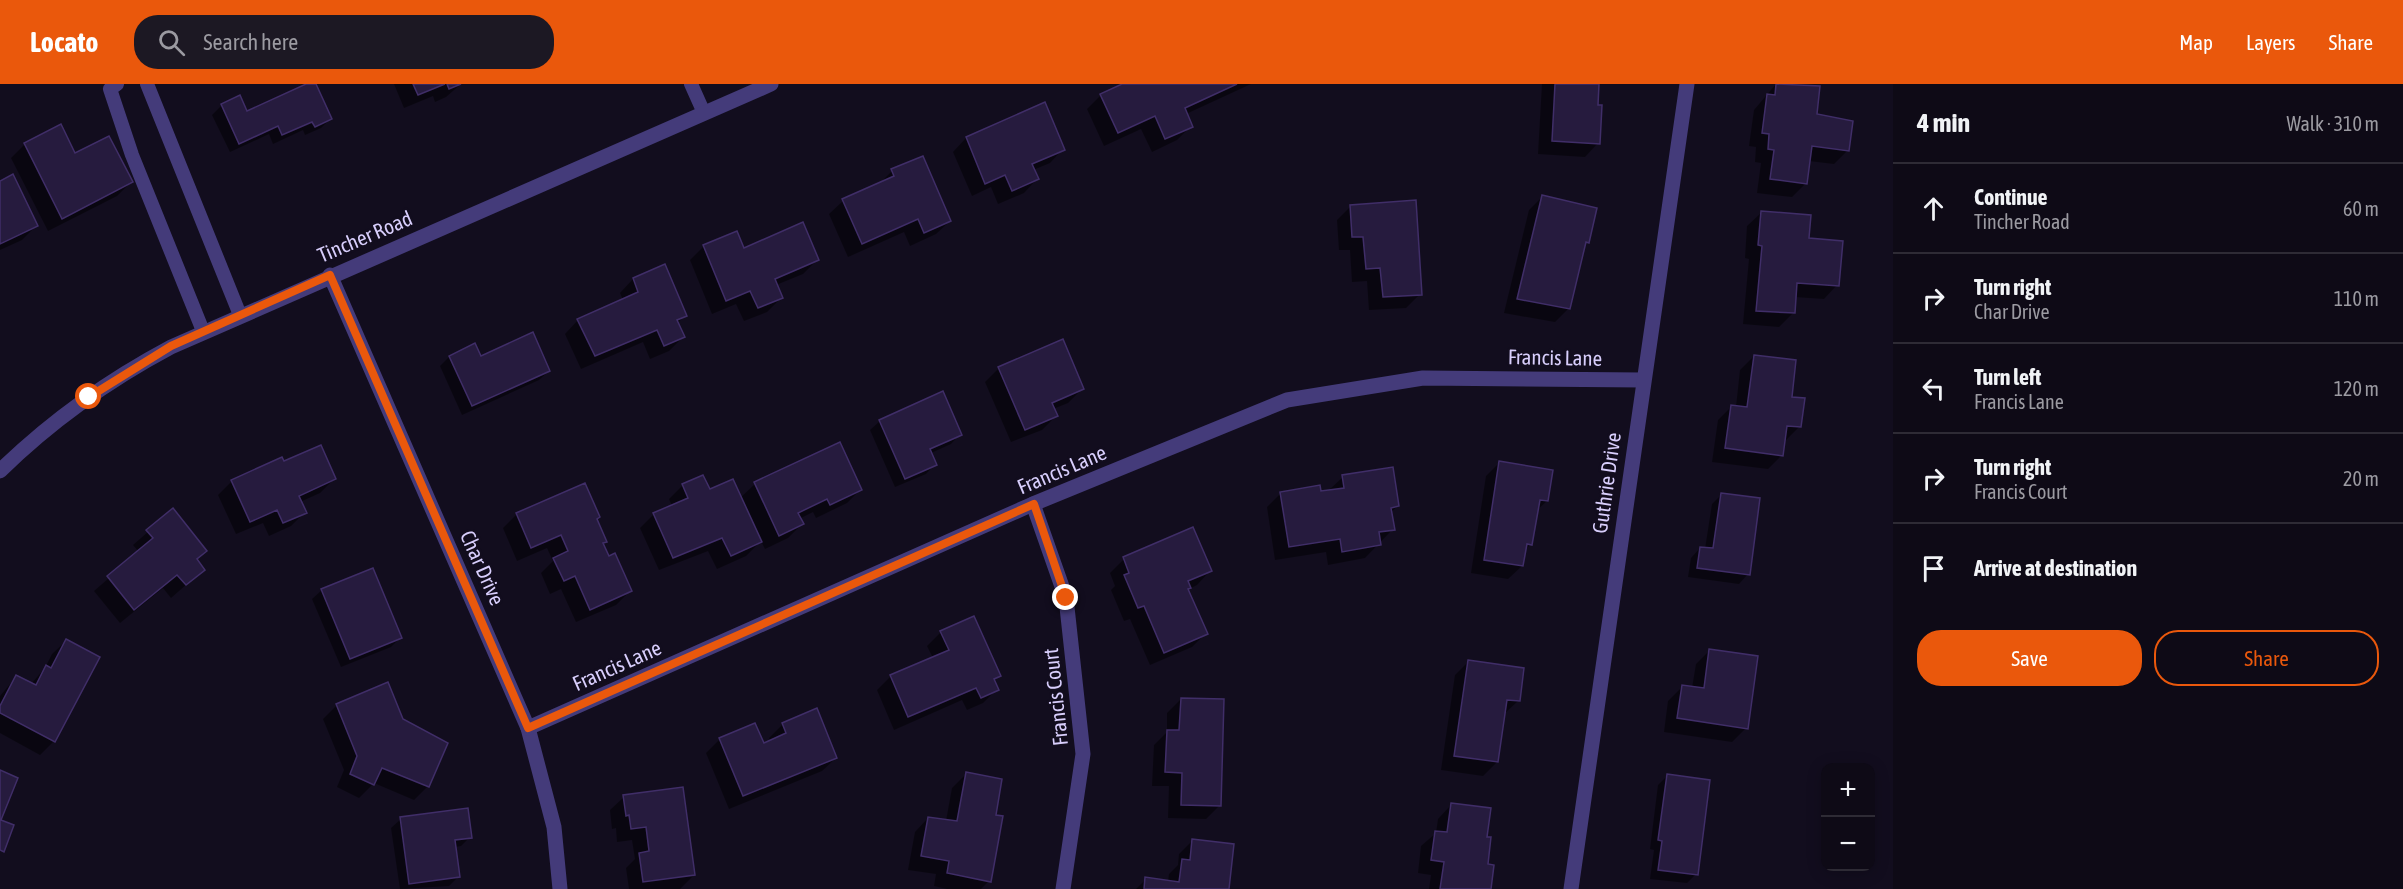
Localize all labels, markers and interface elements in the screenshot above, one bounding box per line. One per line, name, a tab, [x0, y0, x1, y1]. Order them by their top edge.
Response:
search box	[134, 15, 554, 69]
text: Locato	[30, 26, 98, 58]
icon: search	[155, 26, 188, 59]
text: Search here	[203, 29, 298, 55]
text: Map	[2179, 30, 2213, 54]
text: Layers	[2246, 30, 2296, 54]
text: Share	[2329, 30, 2373, 54]
text: 4 min	[1917, 108, 1970, 138]
text: Walk · 310 m	[2287, 112, 2379, 135]
text: Continue	[1974, 184, 2048, 210]
icon: ahead	[1917, 192, 1950, 225]
text: 60 m	[2343, 197, 2379, 220]
street label: Tincher Road	[314, 205, 416, 267]
text: Tincher Road	[1974, 210, 2070, 233]
text: Turn right	[1974, 274, 2051, 300]
icon: right	[1917, 282, 1950, 315]
text: 110 m	[2334, 287, 2379, 310]
text: Char Drive	[1974, 300, 2049, 323]
street label: Francis Lane	[1508, 344, 1602, 370]
text: Turn left	[1974, 364, 2041, 390]
icon: left	[1917, 372, 1950, 405]
text: 120 m	[2334, 377, 2379, 400]
route start	[75, 383, 101, 409]
text: Francis Lane	[1974, 390, 2064, 413]
street label: Guthrie Drive	[1587, 431, 1625, 535]
street label: Francis Lane	[1014, 440, 1110, 499]
text: Turn right	[1974, 454, 2051, 480]
icon: right	[1917, 462, 1950, 495]
text: 20 m	[2343, 467, 2379, 490]
text: Francis Court	[1974, 480, 2067, 503]
street label: Char Drive	[456, 527, 510, 609]
icon: arrive	[1917, 552, 1950, 585]
text: Arrive at destination	[1974, 555, 2137, 581]
route end	[1052, 584, 1078, 610]
button: Save	[1917, 630, 2142, 686]
button: Share	[2154, 630, 2379, 686]
street label: Francis Lane	[569, 635, 665, 695]
street label: Francis Court	[1038, 647, 1072, 747]
map controls	[1821, 763, 1875, 871]
button: +	[1821, 763, 1875, 817]
button: −	[1821, 817, 1875, 871]

